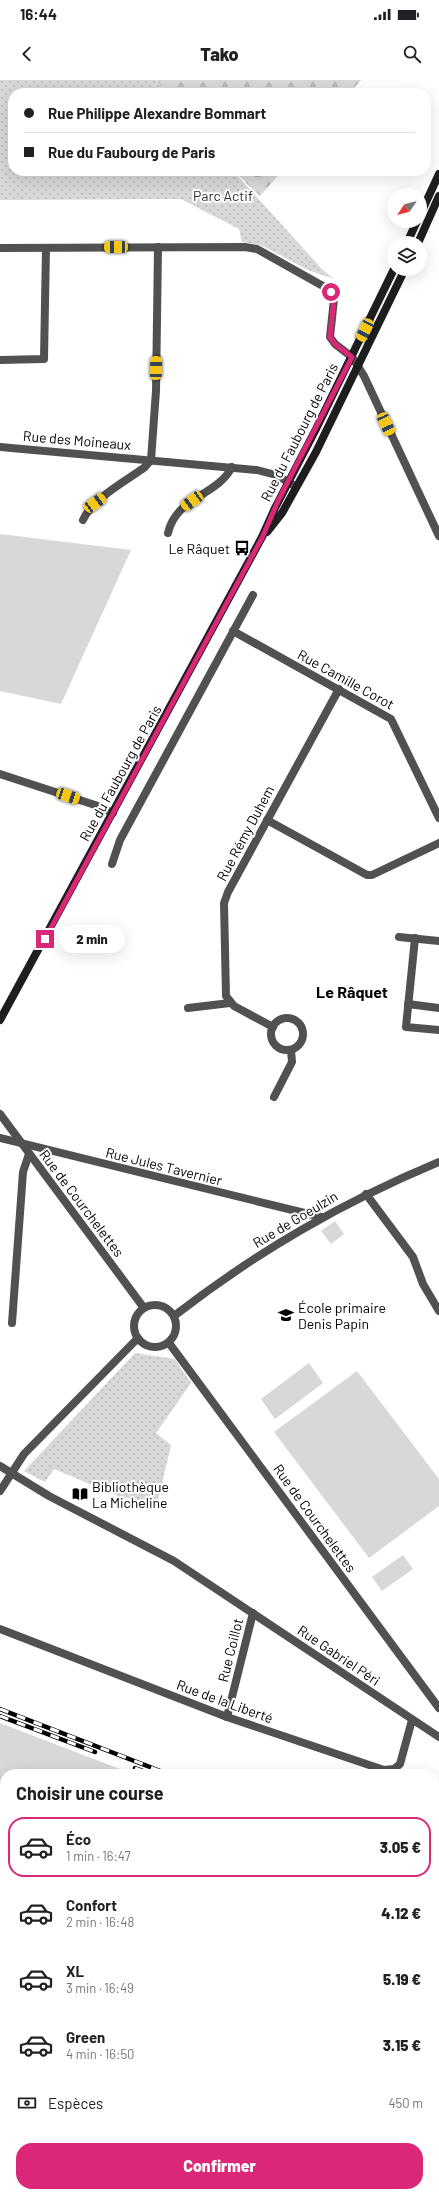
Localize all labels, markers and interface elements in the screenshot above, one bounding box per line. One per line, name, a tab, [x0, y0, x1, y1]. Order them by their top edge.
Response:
text: 16:44	[20, 5, 57, 23]
icon: back	[16, 43, 38, 65]
text: Tako	[200, 43, 239, 65]
icon: search	[401, 43, 423, 65]
text: Rue Philippe Alexandre Bommart	[48, 104, 266, 122]
text: Rue du Faubourg de Paris	[48, 143, 215, 161]
park label: Parc Actif	[193, 187, 253, 204]
north arrow	[387, 188, 427, 228]
map controls	[387, 188, 427, 276]
button: layers	[387, 236, 427, 276]
car	[104, 241, 128, 253]
route start	[322, 283, 340, 301]
car	[354, 317, 376, 343]
car	[150, 356, 162, 380]
street label: Rue du Faubourg de Paris	[257, 360, 341, 504]
car	[375, 411, 397, 437]
street label: Rue des Moineaux	[22, 427, 132, 453]
car	[179, 489, 205, 513]
car	[82, 491, 108, 515]
bus stop icon: Le Râquet	[233, 539, 251, 557]
place label: Le Râquet	[168, 540, 230, 557]
street label: Rue Camille Corot	[295, 645, 397, 713]
street label: Rue du Faubourg de Paris	[75, 702, 165, 844]
street label: Rue Rémy Duhem	[213, 782, 277, 884]
car	[55, 787, 81, 805]
callout: 2 min	[59, 925, 125, 953]
route end	[36, 930, 54, 948]
text: 2 min	[76, 931, 108, 947]
district label: Le Râquet	[316, 982, 388, 1001]
street label: Rue Jules Tavernier	[104, 1143, 224, 1189]
street label: Rue de Courchelettes	[36, 1146, 128, 1260]
street label: Rue de Goeulzin	[249, 1187, 341, 1251]
place label: École primaire Denis Papin	[298, 1299, 386, 1332]
school or university icon: École primaire Denis Papin	[277, 1306, 295, 1324]
street label: Rue de Courchelettes	[270, 1461, 360, 1576]
place label: Bibliothèque La Micheline	[92, 1478, 169, 1511]
library icon: Bibliothèque La Micheline	[71, 1485, 89, 1503]
street label: Rue Coillot	[214, 1616, 246, 1684]
street label: Rue Gabriel Péri	[294, 1621, 384, 1689]
street label: Rue de la Liberté	[174, 1676, 276, 1726]
text: Choisir une course	[16, 1782, 164, 1804]
icon: car	[18, 1829, 54, 1865]
text: Éco	[66, 1830, 91, 1848]
text: 3.05 €	[380, 1838, 421, 1856]
text: 1 min · 16:47	[66, 1848, 131, 1864]
icon: car	[18, 1895, 54, 1931]
text: Confort	[66, 1896, 117, 1914]
text: 4.12 €	[381, 1904, 421, 1922]
text: 2 min · 16:48	[66, 1914, 134, 1930]
icon: car	[18, 1961, 54, 1997]
text: XL	[66, 1962, 84, 1980]
text: 5.19 €	[383, 1970, 421, 1988]
text: 3 min · 16:49	[66, 1980, 134, 1996]
icon: car	[18, 2027, 54, 2063]
text: Green	[66, 2028, 105, 2046]
text: 3.15 €	[383, 2036, 421, 2054]
text: 4 min · 16:50	[66, 2046, 134, 2062]
icon: cash	[16, 2092, 38, 2114]
text: Espèces	[48, 2094, 103, 2112]
text: 450 m	[388, 2095, 423, 2111]
button: Confirmer	[16, 2143, 423, 2189]

